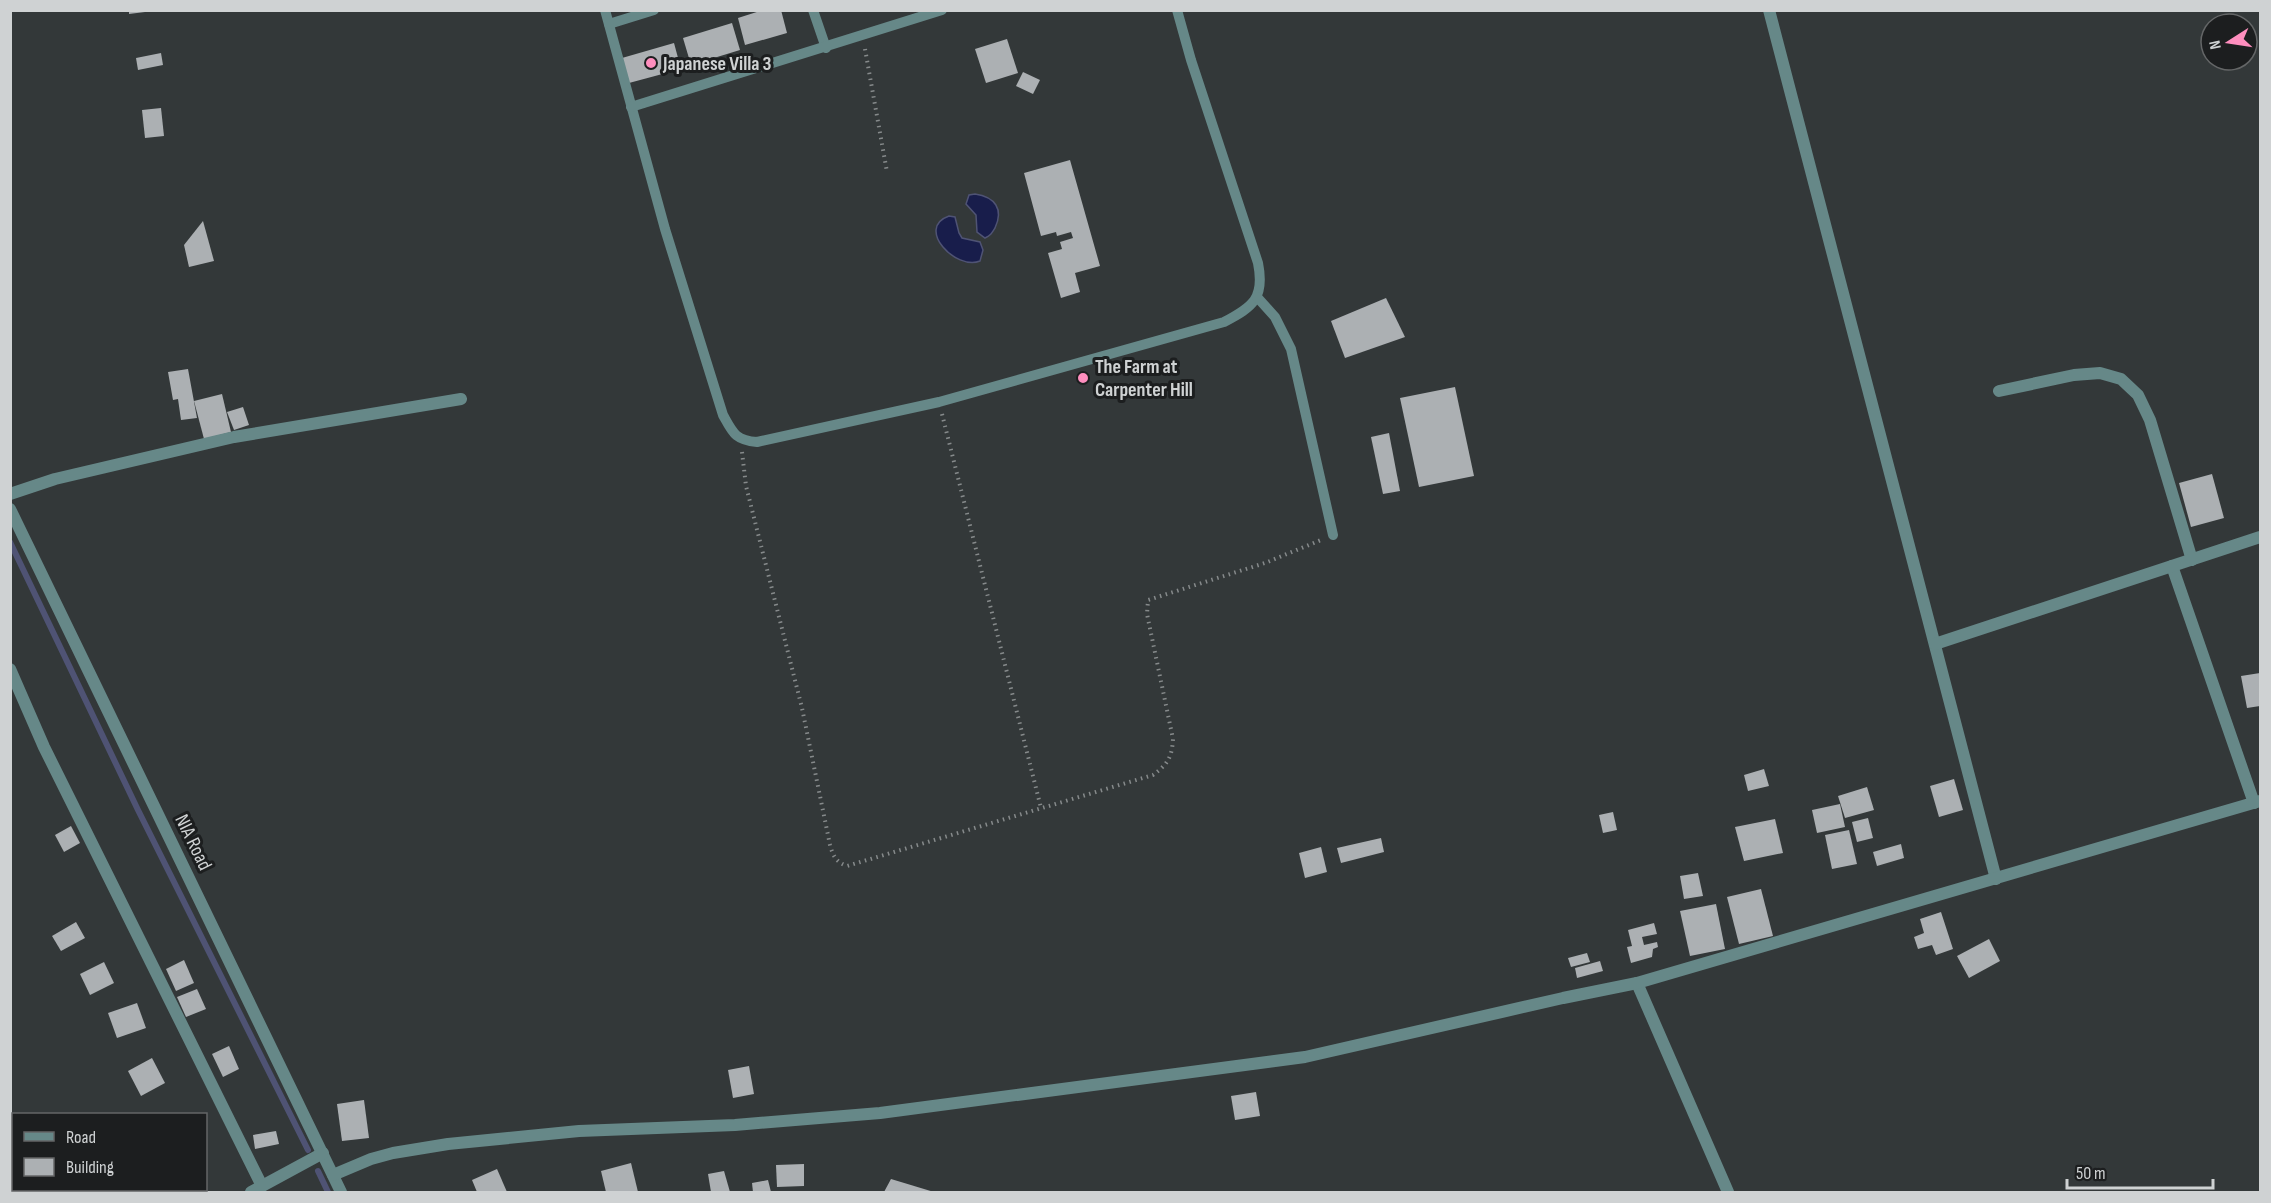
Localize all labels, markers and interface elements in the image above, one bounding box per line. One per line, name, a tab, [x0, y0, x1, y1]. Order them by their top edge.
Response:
north arrow	[2199, 12, 2259, 72]
text: N	[2206, 39, 2226, 51]
place label: Japanese Villa 3	[662, 52, 772, 76]
marker: Japanese Villa 3	[644, 56, 658, 70]
place label: The Farm at Carpenter Hill	[1095, 355, 1193, 402]
marker: The Farm at Carpenter Hill	[1076, 371, 1090, 385]
street label: NIA Road	[169, 811, 217, 874]
legend	[12, 1113, 207, 1191]
text: Road	[66, 1127, 96, 1148]
scale bar	[2067, 1152, 2212, 1190]
text: Building	[66, 1157, 114, 1178]
text: 50 m	[2076, 1163, 2106, 1184]

